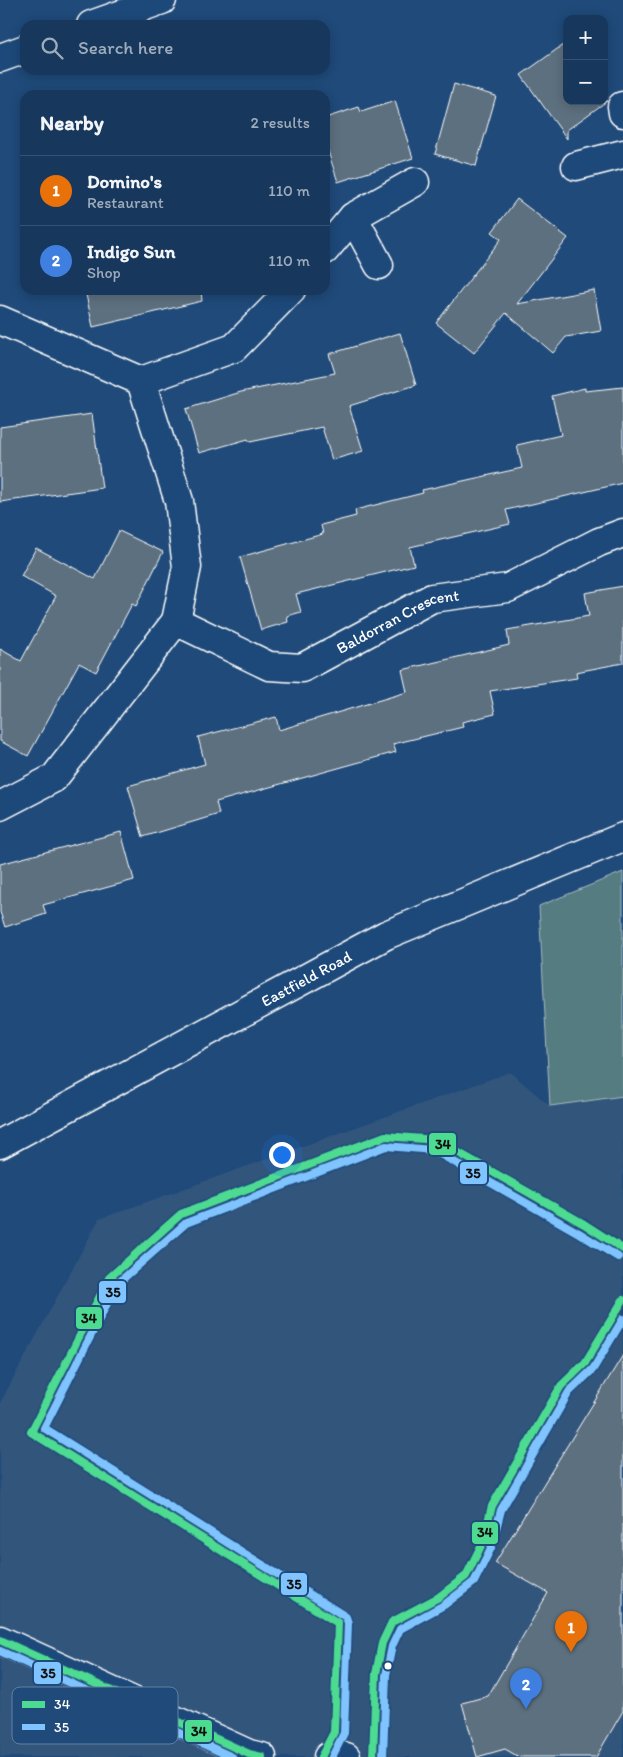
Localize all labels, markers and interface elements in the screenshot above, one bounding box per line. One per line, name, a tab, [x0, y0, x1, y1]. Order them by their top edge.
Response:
map controls	[563, 15, 608, 105]
button: +	[563, 15, 608, 60]
search box	[20, 20, 330, 75]
icon: search	[38, 34, 66, 62]
text: Search here	[78, 36, 173, 59]
button: −	[563, 60, 608, 105]
text: Nearby	[40, 110, 104, 135]
text: 2 results	[250, 113, 310, 132]
text: Domino's	[87, 170, 162, 193]
text: 1	[52, 181, 60, 200]
text: 110 m	[268, 181, 310, 200]
text: Restaurant	[87, 193, 164, 212]
text: Indigo Sun	[87, 240, 176, 263]
text: 2	[52, 251, 60, 270]
text: 110 m	[268, 251, 310, 270]
text: Shop	[87, 263, 121, 282]
street label: Baldorran Crescent	[333, 585, 460, 657]
street label: Eastfield Road	[258, 946, 355, 1010]
line badge: 34	[428, 1132, 457, 1156]
text: 34	[435, 1136, 452, 1153]
your location	[269, 1142, 295, 1168]
line badge: 35	[459, 1161, 488, 1185]
text: 35	[466, 1165, 481, 1182]
line badge: 35	[98, 1280, 127, 1304]
text: 35	[106, 1284, 121, 1301]
line badge: 34	[75, 1306, 103, 1330]
text: 34	[81, 1310, 98, 1327]
line badge: 34	[471, 1521, 499, 1545]
text: 34	[477, 1524, 494, 1541]
line badge: 35	[280, 1572, 308, 1596]
text: 35	[287, 1576, 302, 1593]
pin: 1	[555, 1611, 587, 1652]
line badge: 35	[33, 1661, 62, 1685]
unlabelled marker	[383, 1661, 393, 1671]
text: 35	[41, 1665, 56, 1682]
pin: 2	[510, 1668, 542, 1709]
legend	[12, 1687, 178, 1744]
text: 34	[54, 1696, 71, 1713]
text: 35	[54, 1719, 69, 1736]
line badge: 34	[184, 1719, 213, 1743]
text: 34	[191, 1723, 208, 1740]

